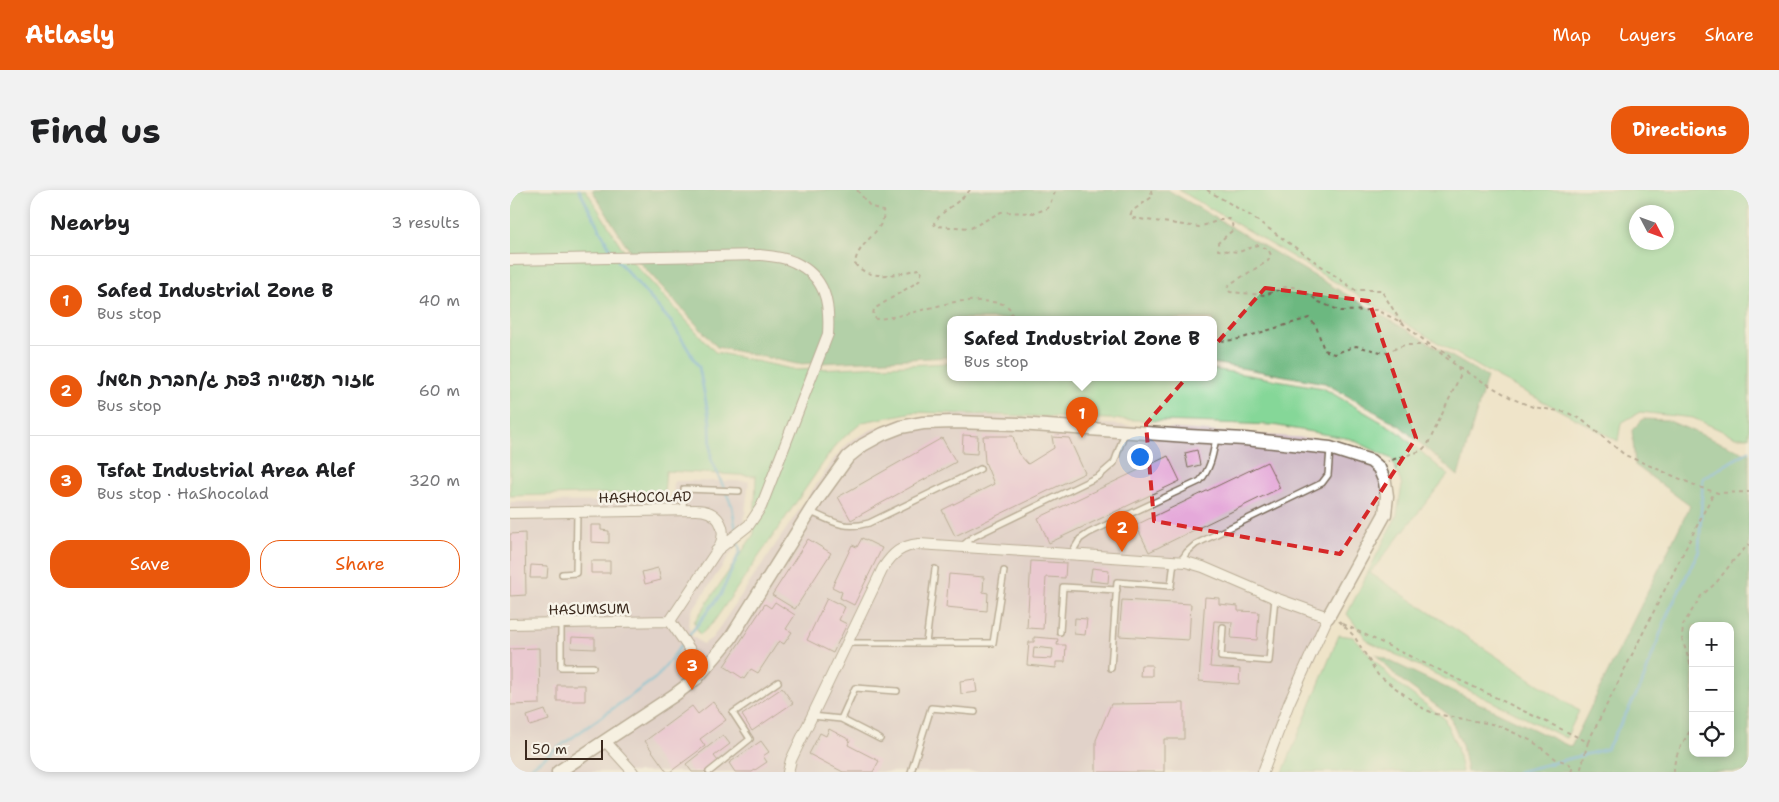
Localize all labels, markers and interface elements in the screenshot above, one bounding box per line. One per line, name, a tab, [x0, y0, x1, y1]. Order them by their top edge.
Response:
text: Atlasly	[25, 19, 115, 51]
text: Map	[1553, 23, 1591, 47]
text: Layers	[1619, 23, 1676, 47]
text: Share	[1704, 23, 1754, 47]
button: Directions	[1611, 106, 1749, 154]
text: Find us	[30, 107, 161, 154]
north arrow	[1629, 205, 1674, 250]
text: Nearby	[50, 209, 130, 237]
text: 3 results	[391, 212, 460, 233]
text: Safed Industrial Zone B	[97, 278, 333, 303]
text: 1	[62, 290, 70, 311]
text: 40 m	[418, 290, 460, 311]
text: Bus stop	[97, 303, 162, 324]
popup	[947, 316, 1217, 381]
text: Safed Industrial Zone B	[964, 326, 1200, 351]
text: Bus stop	[964, 351, 1028, 372]
text: אזור תעשייה צפת ג/חברת חשמל	[97, 367, 375, 392]
text: 2	[60, 380, 72, 401]
text: 60 m	[419, 380, 460, 401]
text: Bus stop	[97, 395, 162, 416]
pin: 1	[1066, 397, 1098, 438]
your location	[1127, 444, 1153, 470]
text: Tsfat Industrial Area Alef	[97, 458, 355, 483]
text: 3	[60, 470, 72, 491]
text: 320 m	[409, 470, 460, 491]
text: Bus stop · HaShocolad	[97, 483, 269, 504]
street label: HASHOCOLAD	[598, 487, 692, 507]
pin: 2	[1106, 511, 1138, 552]
button: Save	[50, 540, 250, 588]
button: Share	[260, 540, 460, 588]
street label: HASUMSUM	[548, 599, 630, 619]
map controls	[1689, 622, 1734, 757]
button: +	[1689, 622, 1734, 667]
pin: 3	[676, 649, 708, 690]
button: −	[1689, 667, 1734, 712]
button: locate	[1689, 712, 1734, 757]
scale bar	[525, 737, 602, 760]
text: 50 m	[532, 740, 567, 758]

